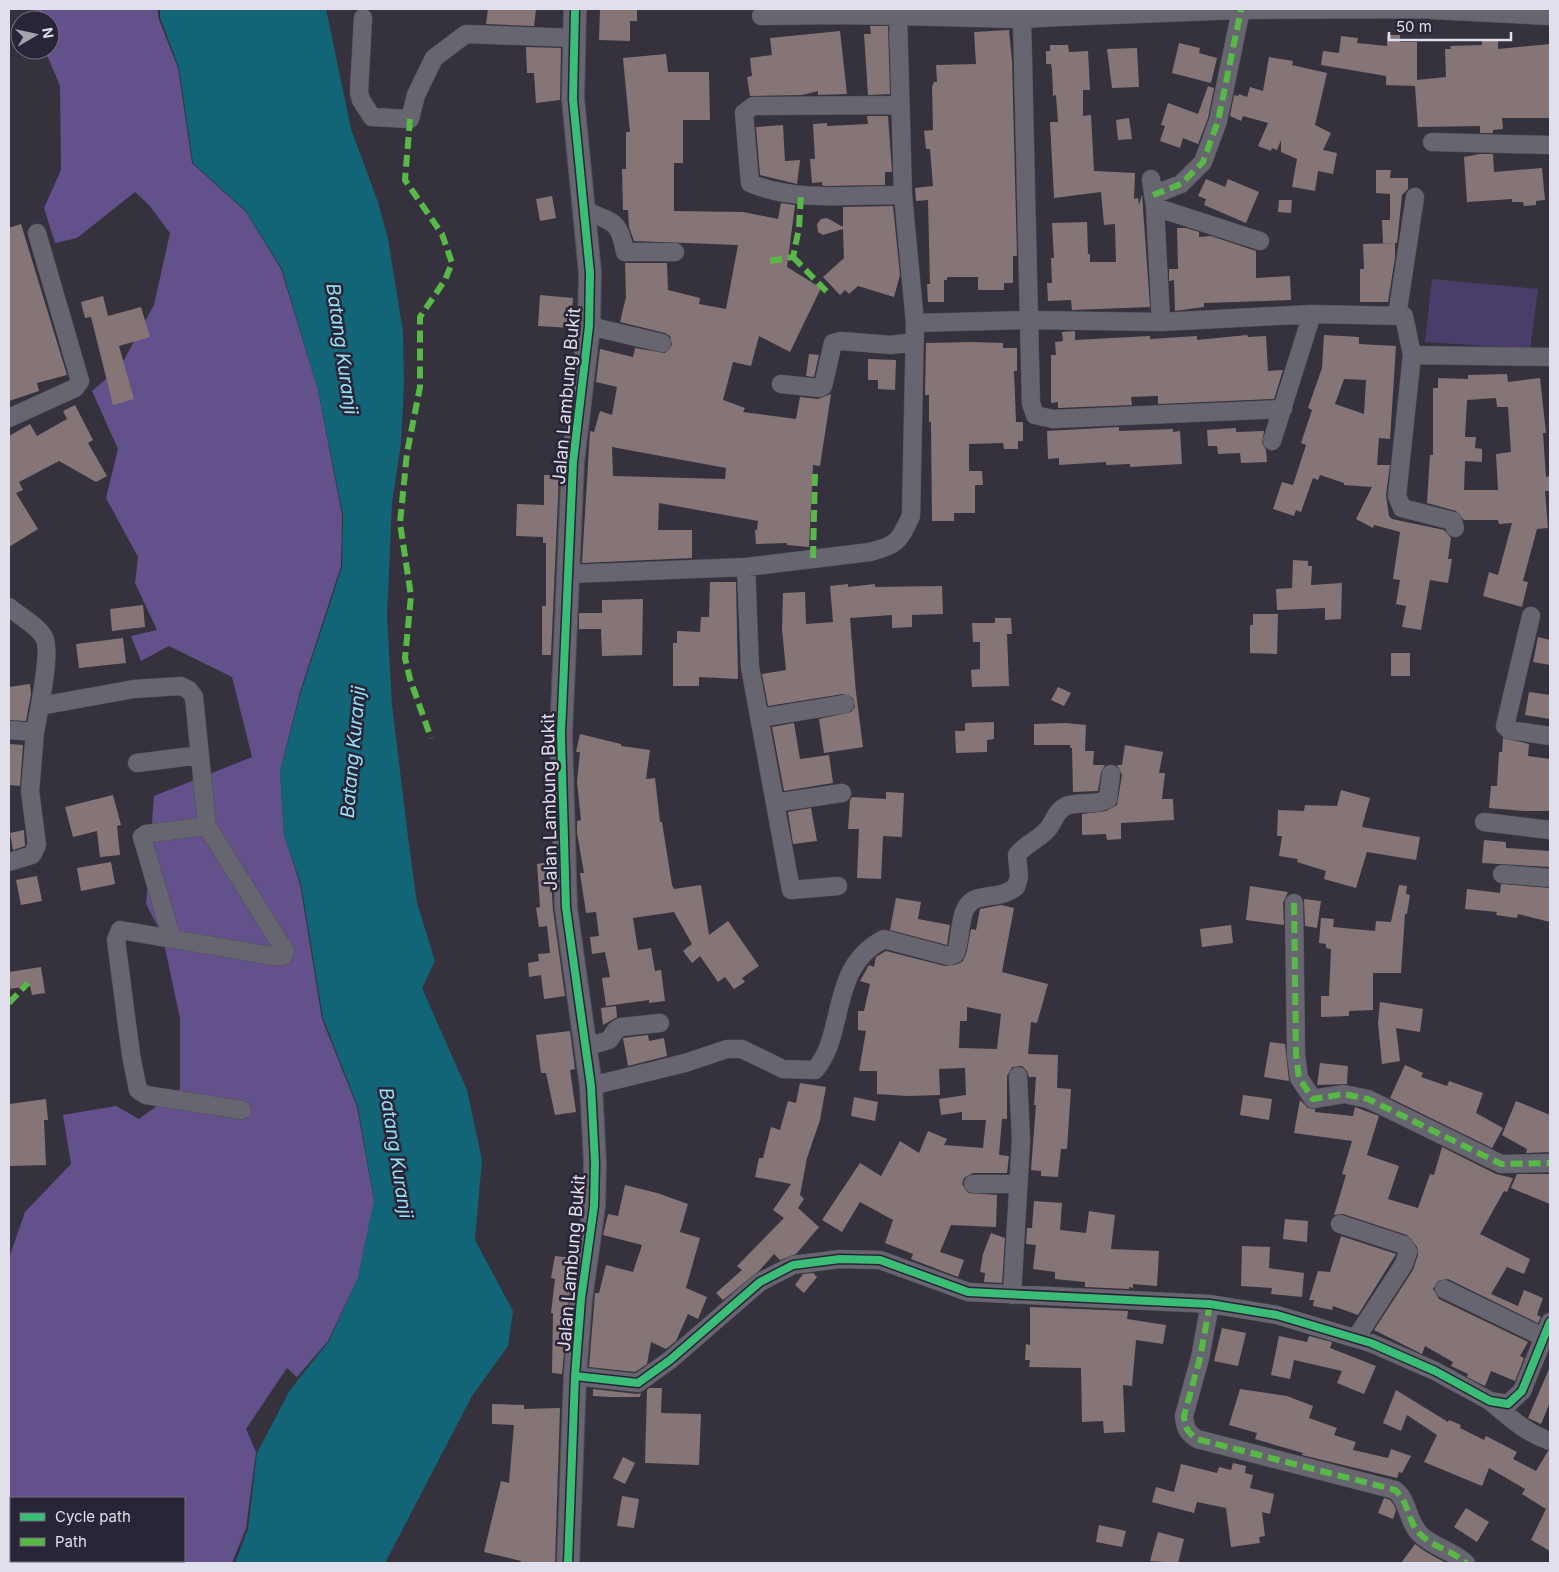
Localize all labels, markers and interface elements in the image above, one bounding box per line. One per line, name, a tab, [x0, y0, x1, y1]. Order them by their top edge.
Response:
north arrow	[10, 10, 60, 60]
scale bar	[1389, 10, 1512, 42]
text: 50 m	[1396, 17, 1432, 36]
text: N	[39, 26, 58, 39]
water label: Batang Kuranji	[321, 282, 363, 417]
street label: Jalan Lambung Bukit	[548, 307, 584, 485]
water label: Batang Kuranji	[336, 685, 370, 819]
street label: Jalan Lambung Bukit	[537, 713, 561, 891]
water label: Batang Kuranji	[374, 1086, 418, 1221]
street label: Jalan Lambung Bukit	[553, 1174, 589, 1352]
legend	[10, 1497, 185, 1562]
text: Cycle path	[55, 1507, 131, 1526]
text: Path	[55, 1532, 87, 1551]

